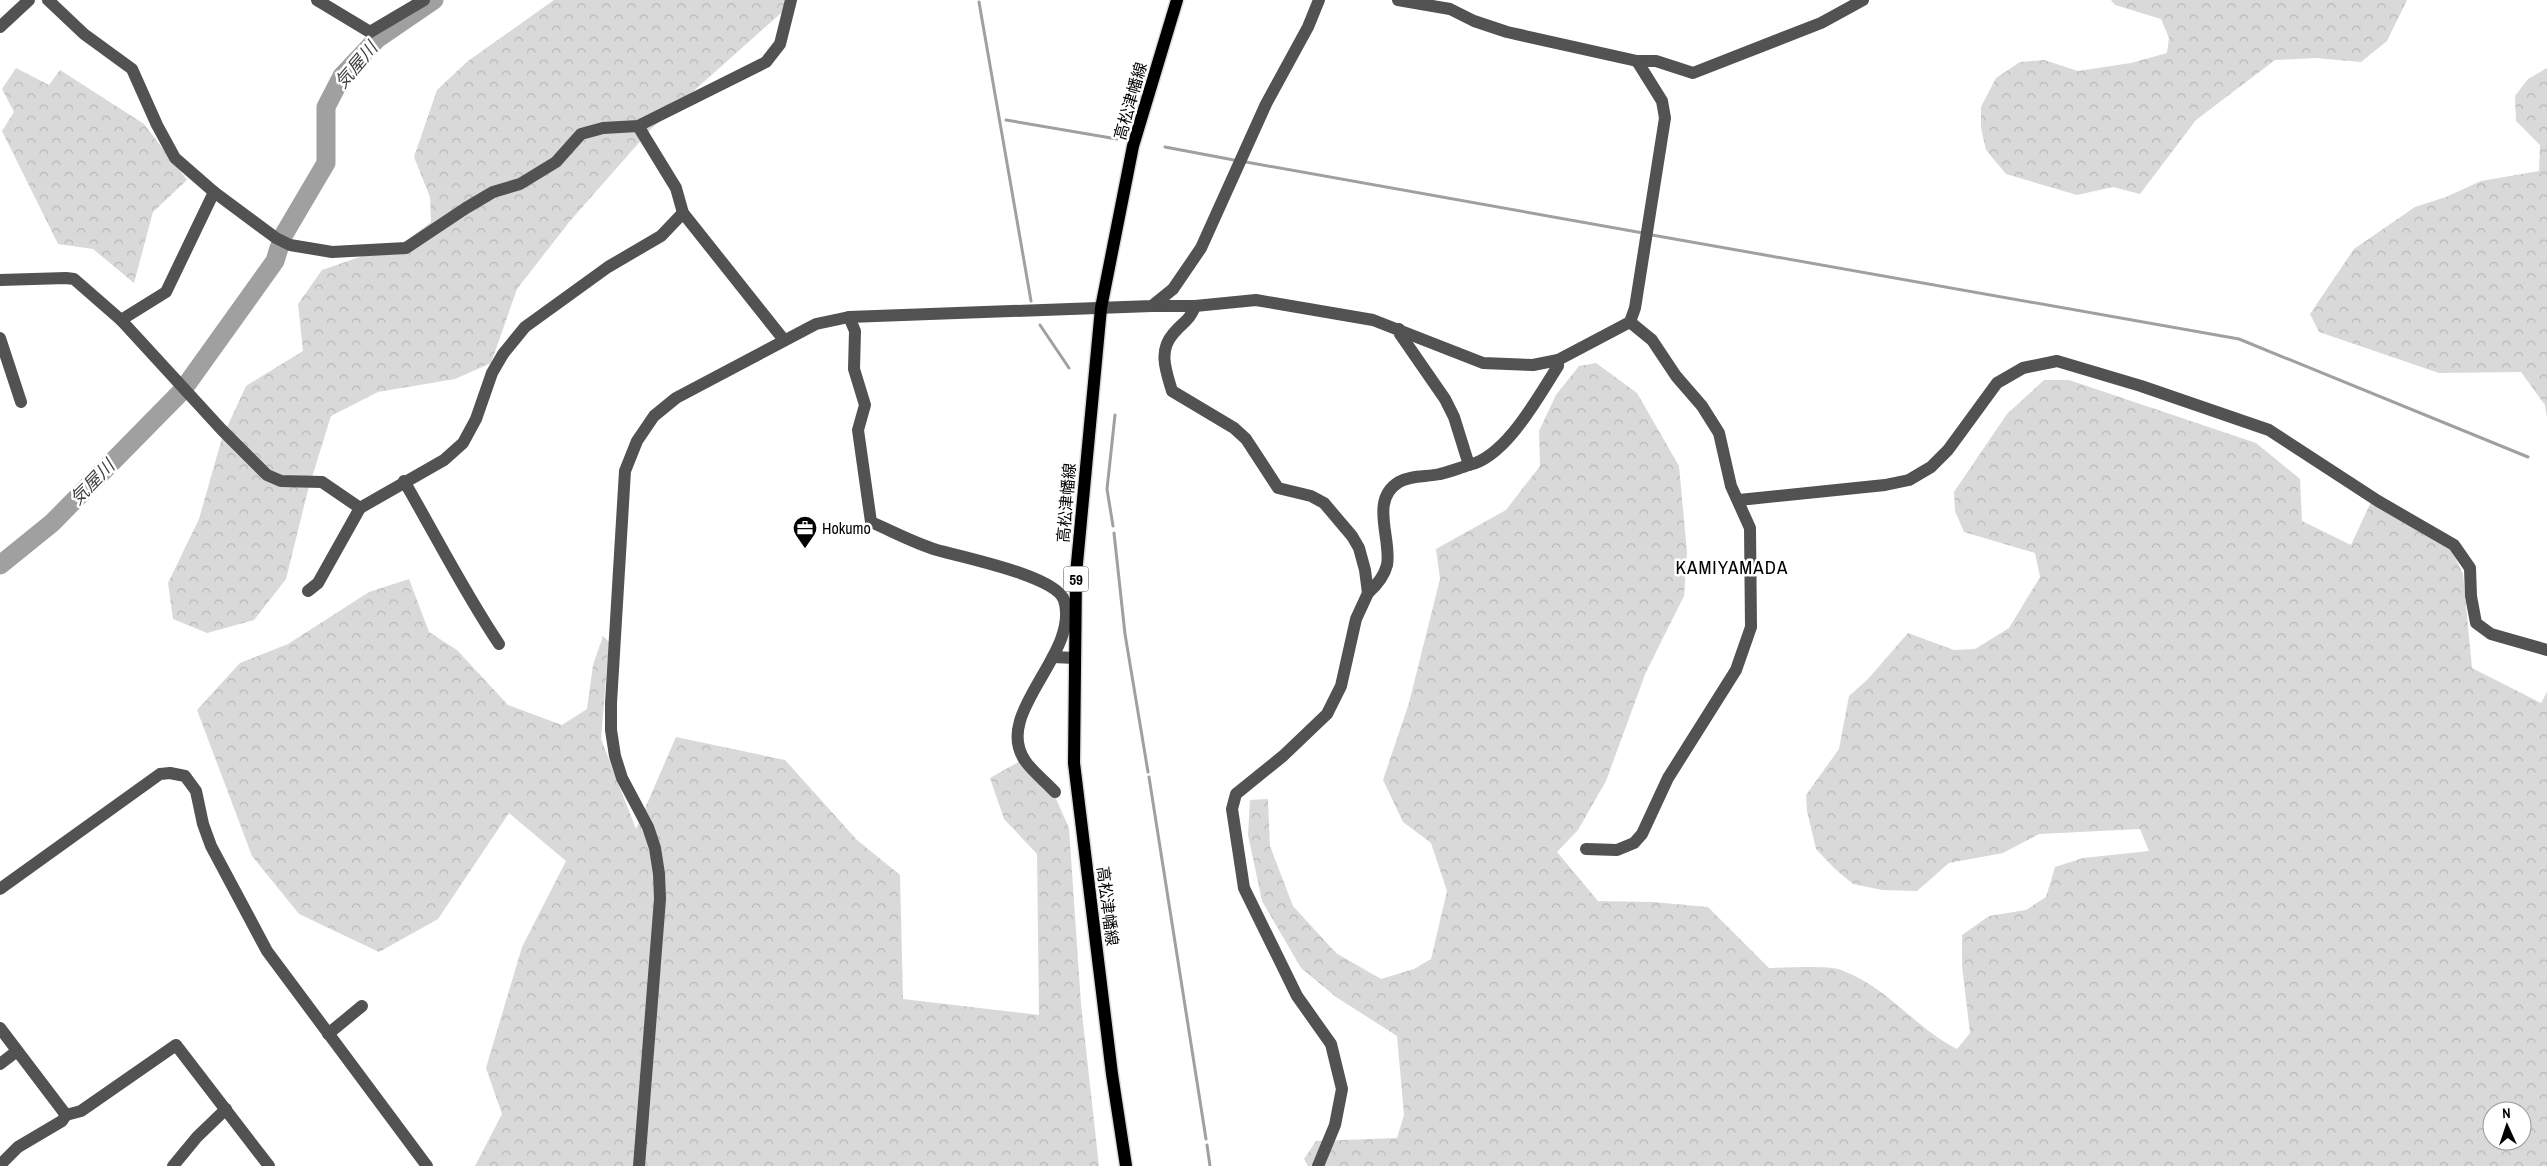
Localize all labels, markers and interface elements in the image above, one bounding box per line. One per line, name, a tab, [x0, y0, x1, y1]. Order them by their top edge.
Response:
water label: 気屋川	[329, 35, 384, 94]
street label: 高松津幡線	[1108, 60, 1152, 142]
water label: 気屋川	[64, 452, 121, 510]
street label: 高松津幡線	[1052, 462, 1080, 544]
office icon: Hokumo	[792, 515, 818, 549]
place label: Hokumo	[822, 517, 871, 539]
district label: KAMIYAMADA	[1676, 554, 1788, 580]
road number: 59	[1064, 566, 1088, 592]
street label: 高松津幡線	[1092, 865, 1124, 947]
north arrow	[2482, 1101, 2532, 1151]
text: N	[2502, 1104, 2511, 1122]

